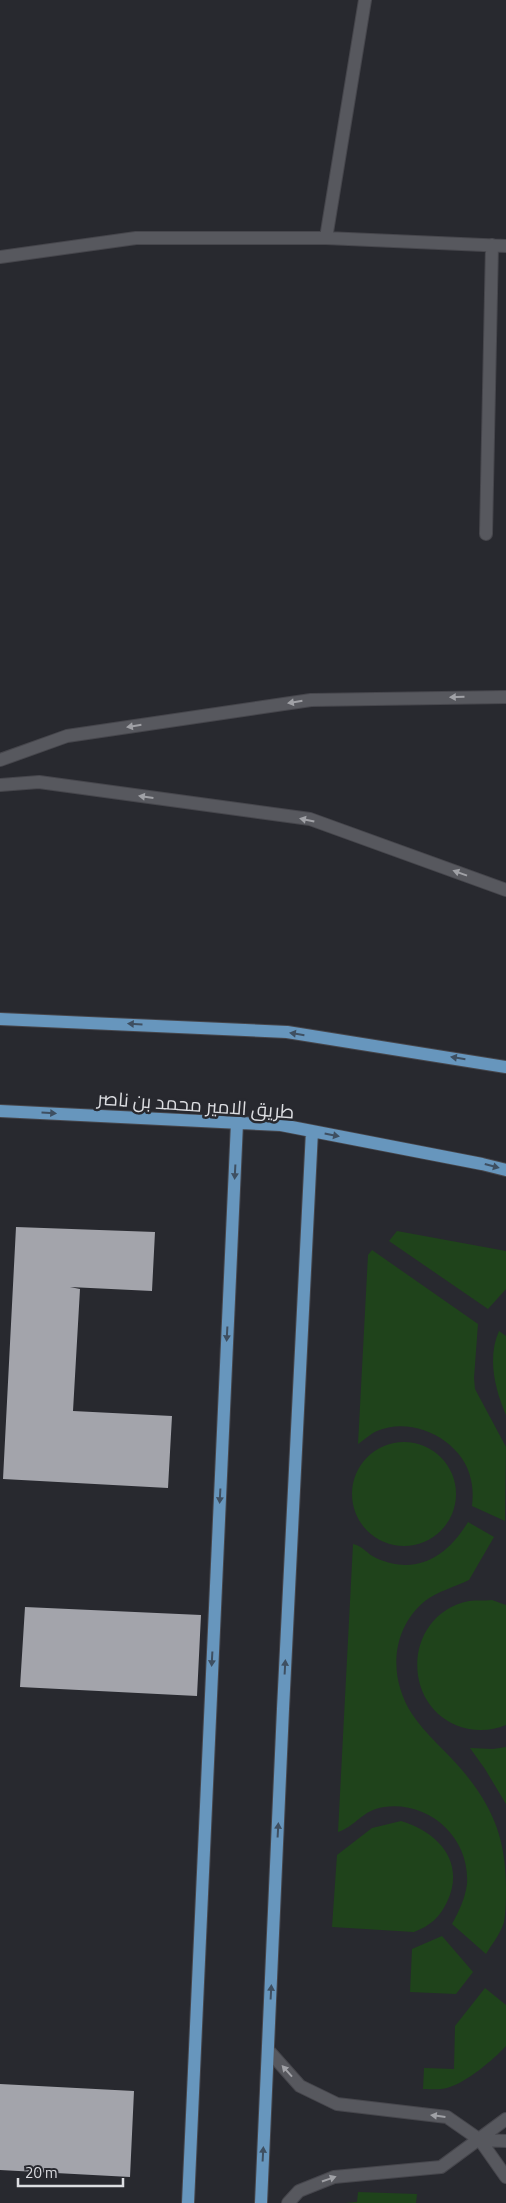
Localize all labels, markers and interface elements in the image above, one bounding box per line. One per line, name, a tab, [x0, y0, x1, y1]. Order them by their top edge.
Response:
one-way arrow	[449, 694, 465, 702]
one-way arrow	[287, 698, 303, 706]
one-way arrow	[126, 723, 142, 731]
one-way arrow	[138, 792, 154, 800]
one-way arrow	[298, 815, 314, 823]
one-way arrow	[452, 869, 467, 877]
one-way arrow	[127, 1020, 143, 1028]
one-way arrow	[289, 1029, 305, 1037]
one-way arrow	[450, 1054, 466, 1062]
street label: طريق الامير محمد بن ناصر	[96, 1083, 295, 1125]
one-way arrow	[41, 1110, 57, 1118]
one-way arrow	[325, 1132, 341, 1140]
one-way arrow	[484, 1163, 499, 1171]
one-way arrow	[230, 1164, 238, 1180]
one-way arrow	[223, 1326, 231, 1342]
one-way arrow	[215, 1489, 223, 1505]
one-way arrow	[208, 1651, 216, 1667]
one-way arrow	[282, 1659, 290, 1675]
one-way arrow	[274, 1821, 282, 1837]
one-way arrow	[267, 1984, 275, 2000]
one-way arrow	[281, 2066, 293, 2078]
one-way arrow	[430, 2112, 446, 2120]
one-way arrow	[260, 2146, 268, 2162]
scale bar	[18, 2156, 122, 2188]
text: 20 m	[25, 2161, 58, 2184]
one-way arrow	[322, 2175, 337, 2182]

